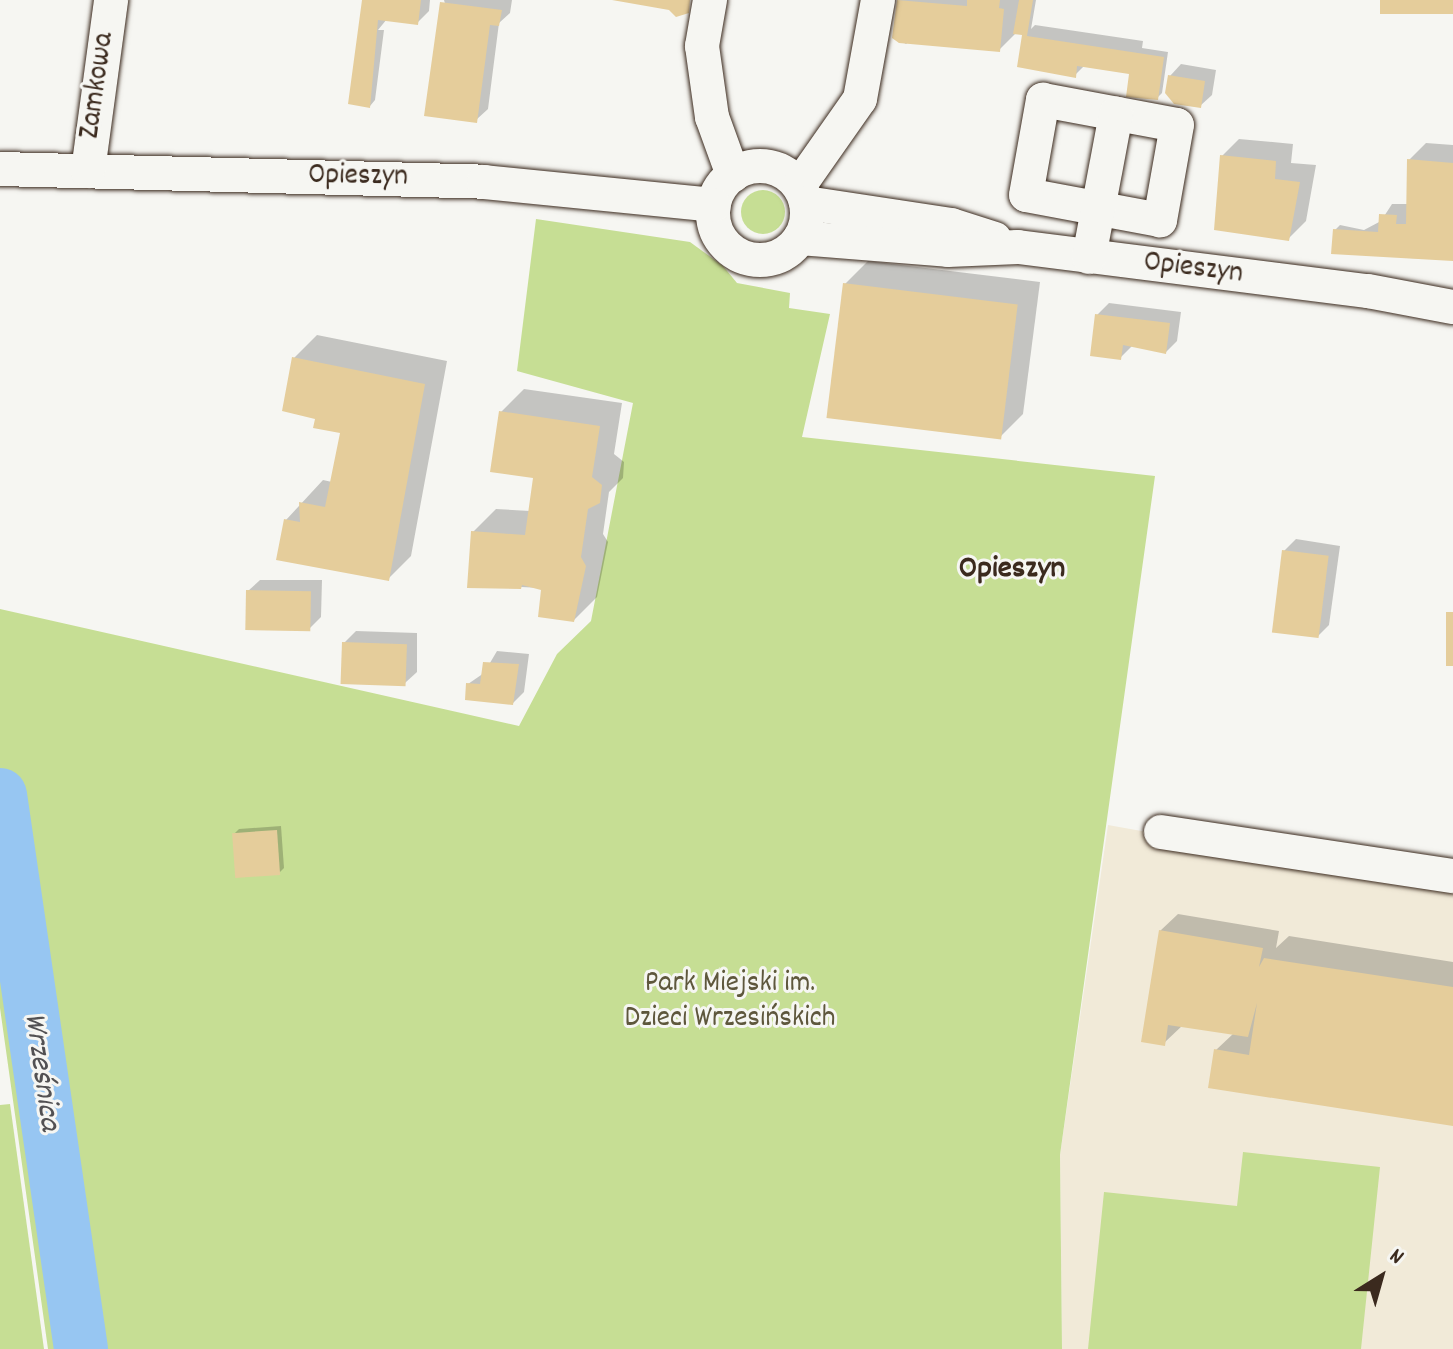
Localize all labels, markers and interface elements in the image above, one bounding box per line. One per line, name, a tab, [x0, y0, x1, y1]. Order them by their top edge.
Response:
street label: Zamkowa	[74, 31, 124, 141]
street label: Opieszyn	[308, 159, 408, 197]
street label: Opieszyn	[1141, 246, 1245, 294]
district label: Opieszyn	[959, 551, 1065, 589]
park label: Park Miejski im. Dzieci Wrzesińskich	[624, 967, 836, 1038]
water label: Wrześnica	[13, 1010, 67, 1134]
north arrow	[1341, 1237, 1421, 1317]
text: N	[1382, 1242, 1409, 1273]

